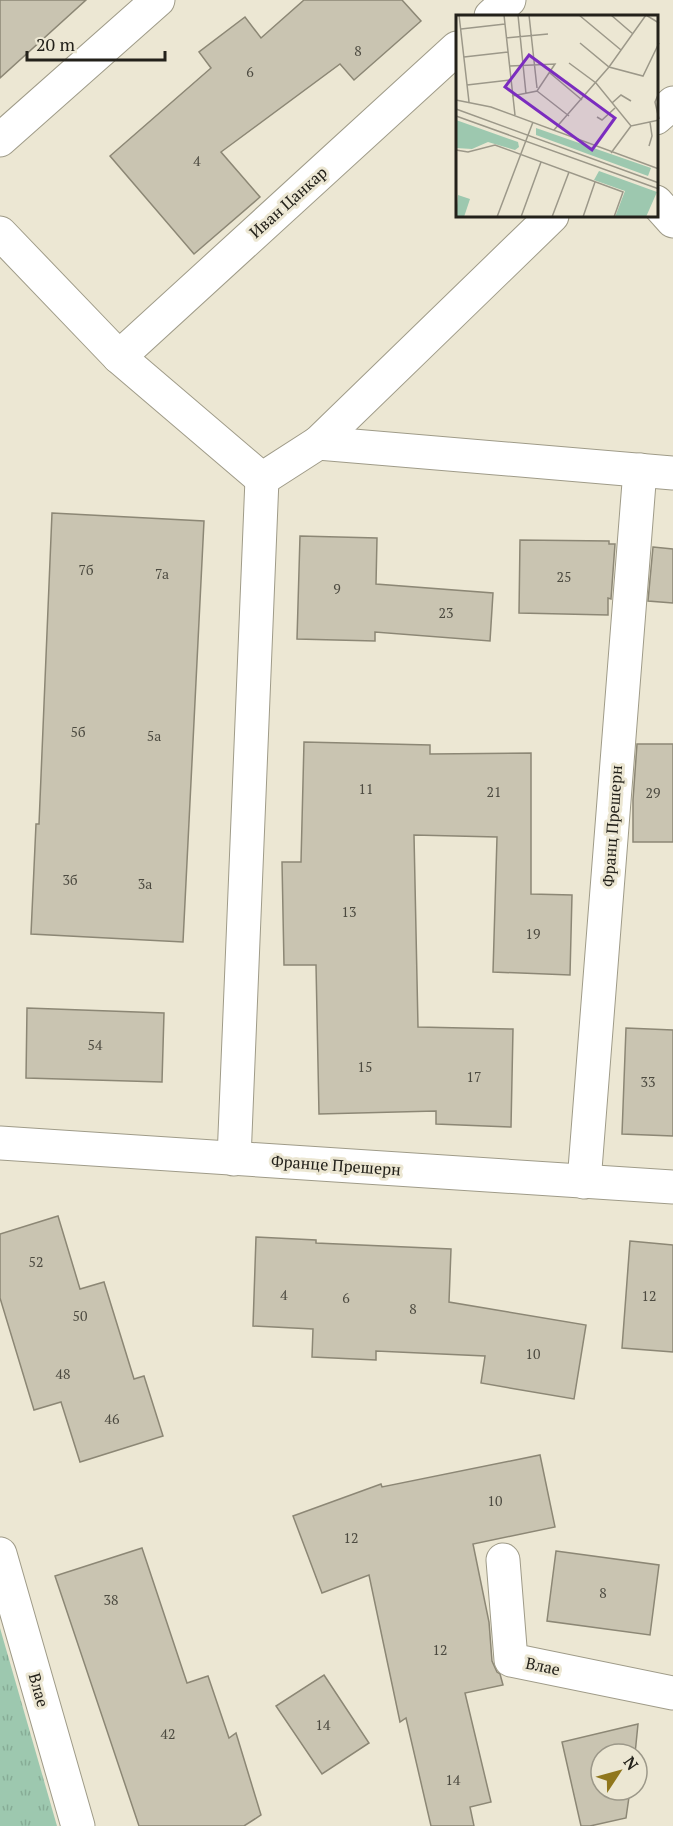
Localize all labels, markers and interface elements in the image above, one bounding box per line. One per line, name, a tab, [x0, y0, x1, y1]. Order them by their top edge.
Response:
inset map	[456, 15, 658, 218]
scale bar	[27, 24, 165, 62]
text: 20 m	[36, 32, 76, 56]
house number: 8	[354, 41, 362, 60]
house number: 6	[246, 62, 254, 81]
house number: 4	[193, 151, 201, 170]
street label: Иван Цанкар	[244, 161, 332, 243]
house number: 7б	[78, 560, 94, 579]
house number: 7а	[155, 564, 169, 583]
house number: 25	[557, 567, 571, 586]
house number: 9	[333, 579, 341, 598]
house number: 23	[439, 603, 453, 622]
house number: 5б	[70, 722, 86, 741]
house number: 5а	[147, 726, 161, 745]
street label: Франц Прешерн	[597, 764, 627, 888]
house number: 11	[359, 779, 373, 798]
house number: 21	[487, 782, 501, 801]
house number: 29	[646, 783, 660, 802]
house number: 3б	[62, 870, 78, 889]
house number: 3а	[138, 874, 152, 893]
house number: 13	[342, 902, 356, 921]
house number: 19	[526, 924, 540, 943]
house number: 54	[88, 1035, 103, 1054]
house number: 15	[358, 1057, 372, 1076]
house number: 17	[467, 1067, 481, 1086]
house number: 33	[641, 1072, 655, 1091]
street label: Францe Прешерн	[270, 1149, 402, 1181]
house number: 52	[29, 1252, 43, 1271]
house number: 4	[280, 1285, 288, 1304]
house number: 12	[642, 1286, 656, 1305]
house number: 6	[342, 1288, 350, 1307]
house number: 8	[409, 1299, 417, 1318]
house number: 50	[73, 1306, 87, 1325]
house number: 10	[526, 1344, 540, 1363]
house number: 48	[56, 1364, 70, 1383]
house number: 46	[105, 1409, 120, 1428]
house number: 10	[488, 1491, 502, 1510]
house number: 12	[344, 1528, 358, 1547]
house number: 8	[599, 1583, 607, 1602]
house number: 38	[104, 1590, 118, 1609]
house number: 12	[433, 1640, 447, 1659]
street label: Влае	[524, 1652, 562, 1680]
street label: Влае	[24, 1670, 54, 1710]
house number: 14	[316, 1715, 331, 1734]
house number: 42	[161, 1724, 175, 1743]
north arrow	[589, 1742, 649, 1802]
text: N	[619, 1752, 644, 1775]
house number: 14	[446, 1770, 461, 1789]

